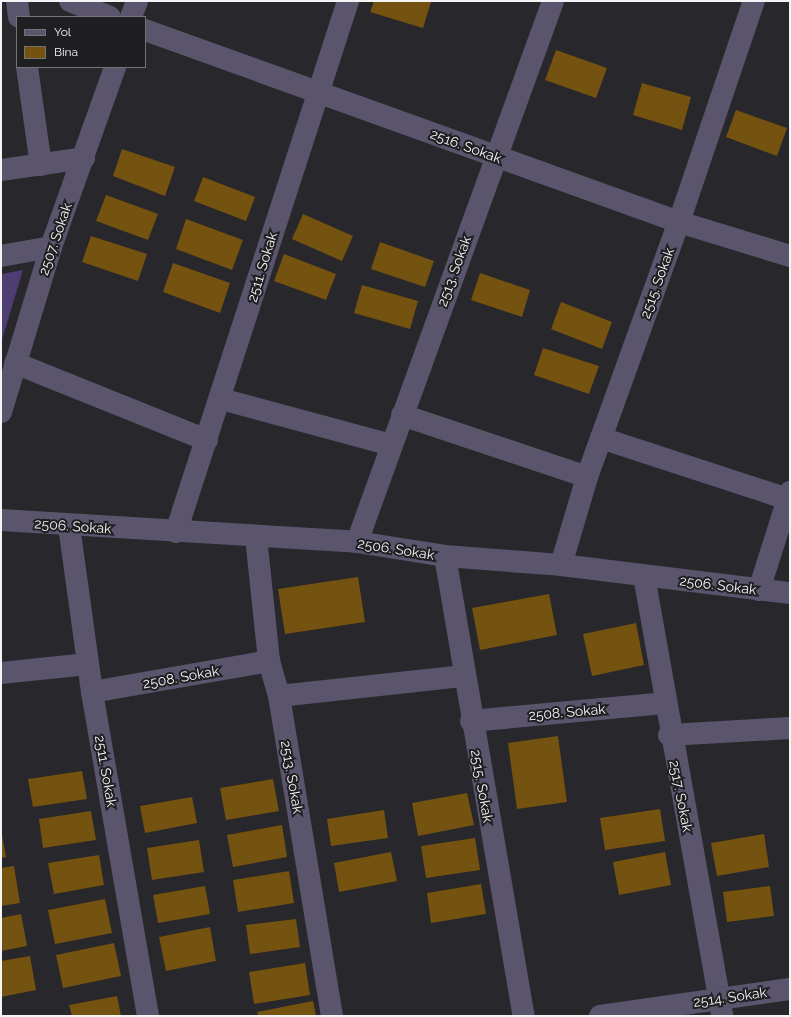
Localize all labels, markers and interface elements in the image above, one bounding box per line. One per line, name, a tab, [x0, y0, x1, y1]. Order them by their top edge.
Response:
legend	[16, 16, 146, 68]
text: Yol	[54, 25, 71, 39]
text: Bina	[54, 45, 78, 59]
street label: 2516. Sokak	[428, 125, 504, 167]
street label: 2507. Sokak	[35, 201, 75, 277]
street label: 2511. Sokak	[243, 230, 281, 304]
street label: 2513. Sokak	[433, 233, 475, 309]
street label: 2515. Sokak	[636, 245, 678, 321]
street label: 2506. Sokak	[34, 515, 112, 537]
street label: 2506. Sokak	[356, 535, 436, 563]
street label: 2506. Sokak	[679, 572, 757, 598]
street label: 2508. Sokak	[141, 662, 221, 692]
street label: 2508. Sokak	[528, 700, 606, 724]
street label: 2511. Sokak	[91, 734, 121, 808]
street label: 2513. Sokak	[277, 739, 307, 815]
street label: 2515. Sokak	[467, 748, 497, 824]
street label: 2517. Sokak	[666, 759, 696, 833]
street label: 2514. Sokak	[692, 984, 768, 1010]

